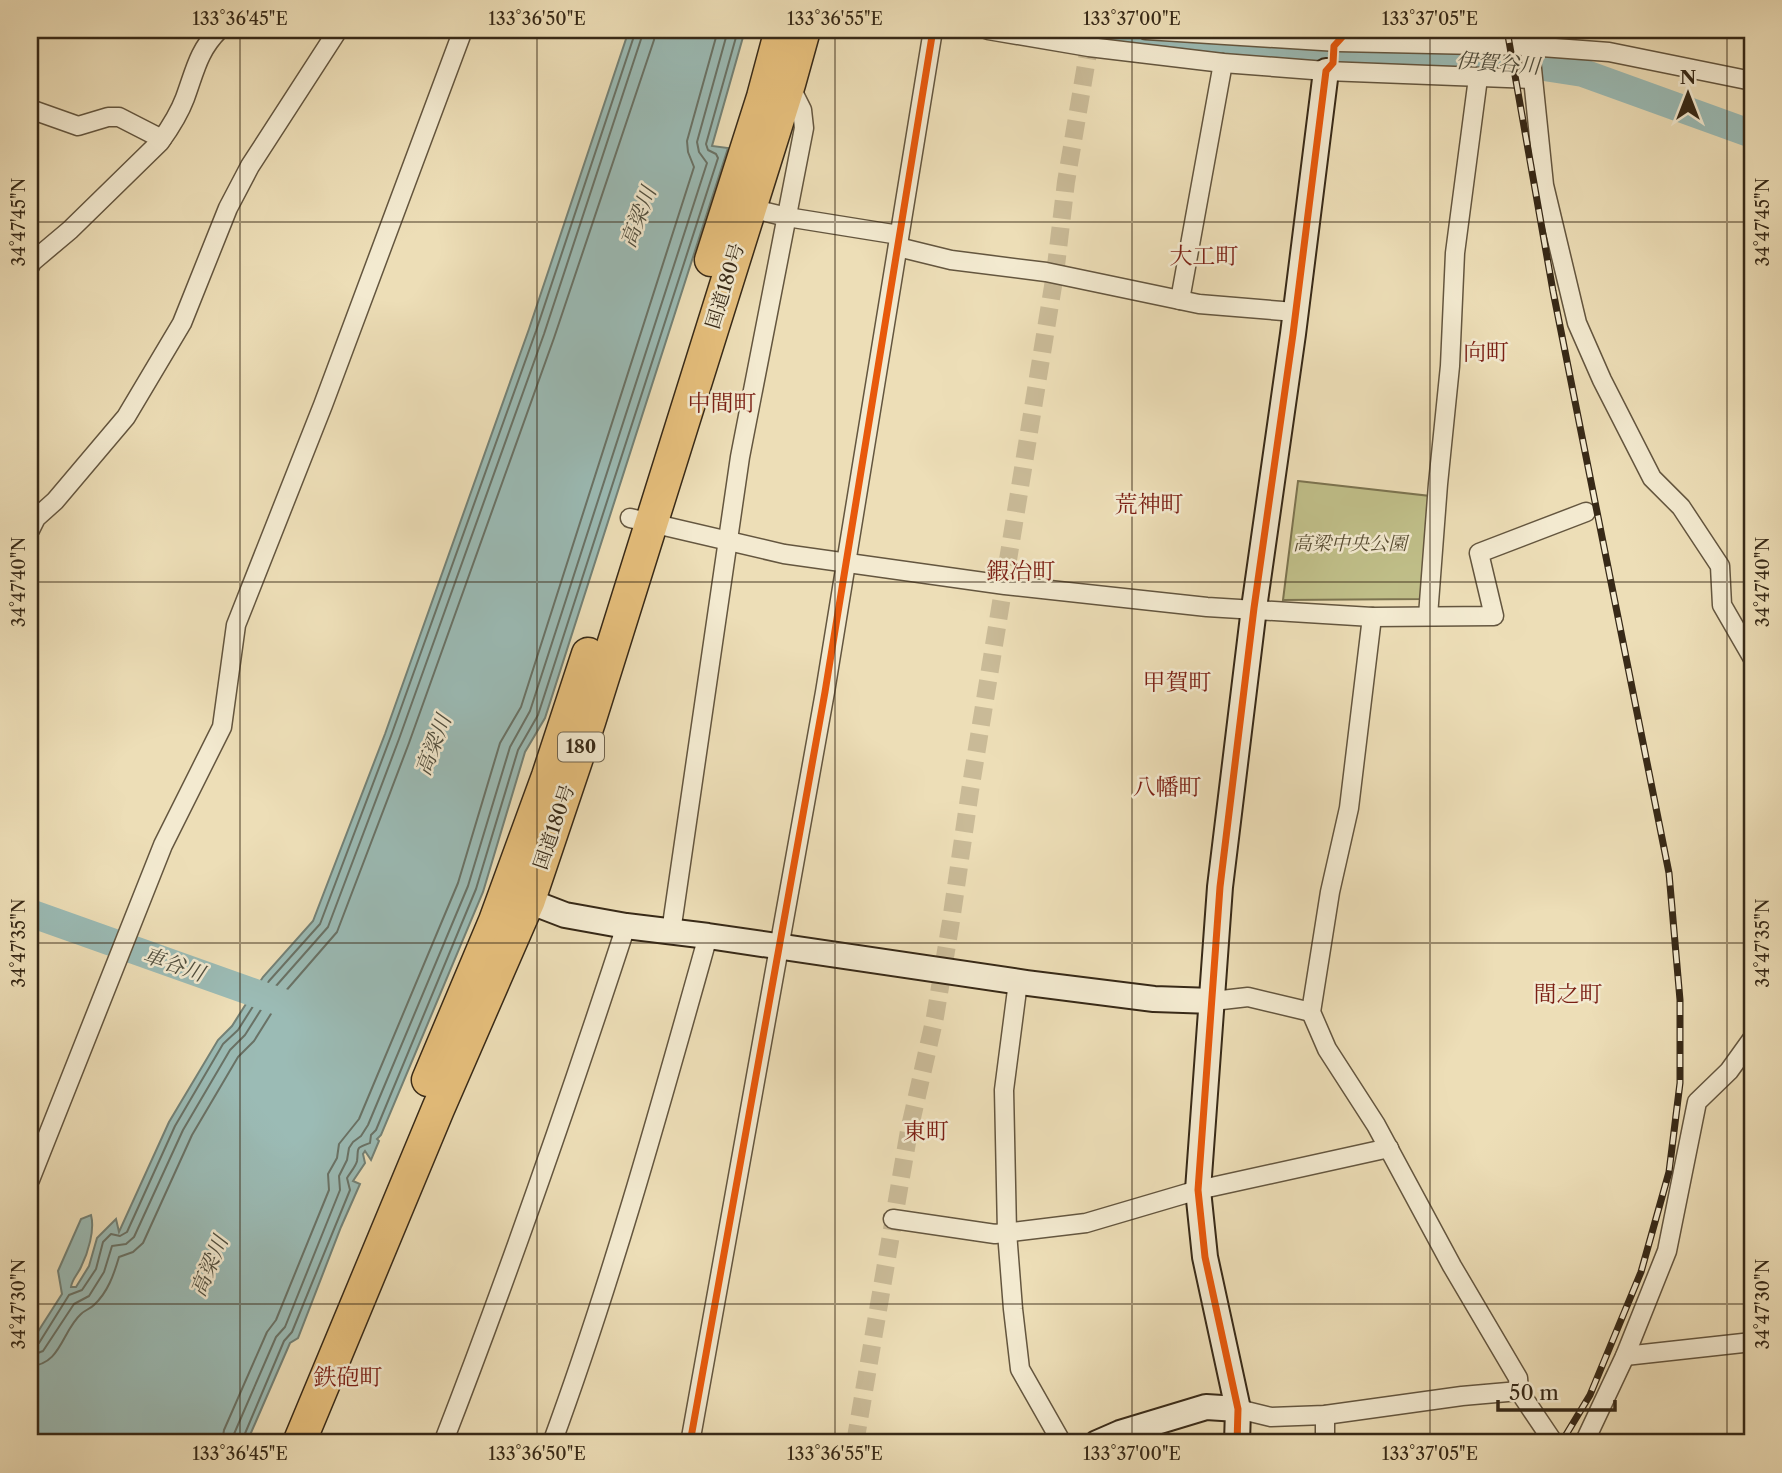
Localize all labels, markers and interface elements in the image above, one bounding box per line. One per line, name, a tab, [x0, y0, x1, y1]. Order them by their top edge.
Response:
text: 133°36'45"E	[192, 8, 288, 30]
text: 133°36'50"E	[488, 8, 586, 30]
text: 133°36'55"E	[787, 8, 883, 30]
text: 133°37'00"E	[1083, 8, 1181, 30]
text: 133°37'05"E	[1382, 8, 1478, 30]
water label: 伊賀谷川	[1455, 48, 1543, 79]
north arrow	[1652, 60, 1722, 130]
text: N	[1680, 66, 1696, 89]
text: 34°47'45"N	[8, 177, 30, 266]
text: 34°47'45"N	[1752, 177, 1774, 266]
water label: 高梁川	[615, 181, 662, 251]
street label: 国道180号	[701, 240, 749, 332]
district label: 大工町	[1170, 242, 1239, 270]
district label: 向町	[1463, 338, 1509, 366]
district label: 中間町	[688, 389, 757, 417]
district label: 荒神町	[1115, 490, 1184, 518]
park label: 高梁中央公園	[1293, 532, 1410, 555]
text: 34°47'40"N	[8, 537, 30, 627]
text: 34°47'40"N	[1752, 537, 1774, 627]
district label: 鍜冶町	[987, 557, 1056, 585]
district label: 甲賀町	[1143, 668, 1212, 696]
water label: 高梁川	[410, 709, 457, 779]
road number: 180	[558, 732, 604, 762]
district label: 八幡町	[1133, 773, 1202, 801]
street label: 国道180号	[529, 782, 579, 872]
text: 34°47'35"N	[8, 898, 30, 988]
text: 34°47'35"N	[1752, 898, 1774, 988]
water label: 車谷川	[140, 942, 210, 987]
district label: 間之町	[1534, 980, 1603, 1008]
district label: 東町	[903, 1117, 949, 1145]
water label: 高梁川	[185, 1230, 234, 1300]
text: 34°47'30"N	[8, 1258, 30, 1349]
text: 34°47'30"N	[1752, 1258, 1774, 1349]
district label: 鉄砲町	[314, 1363, 383, 1391]
scale bar	[1498, 1368, 1616, 1412]
text: 50 m	[1509, 1380, 1559, 1405]
text: 133°36'45"E	[192, 1443, 288, 1465]
text: 133°36'50"E	[488, 1443, 586, 1465]
text: 133°36'55"E	[787, 1443, 883, 1465]
text: 133°37'00"E	[1083, 1443, 1181, 1465]
text: 133°37'05"E	[1382, 1443, 1478, 1465]

